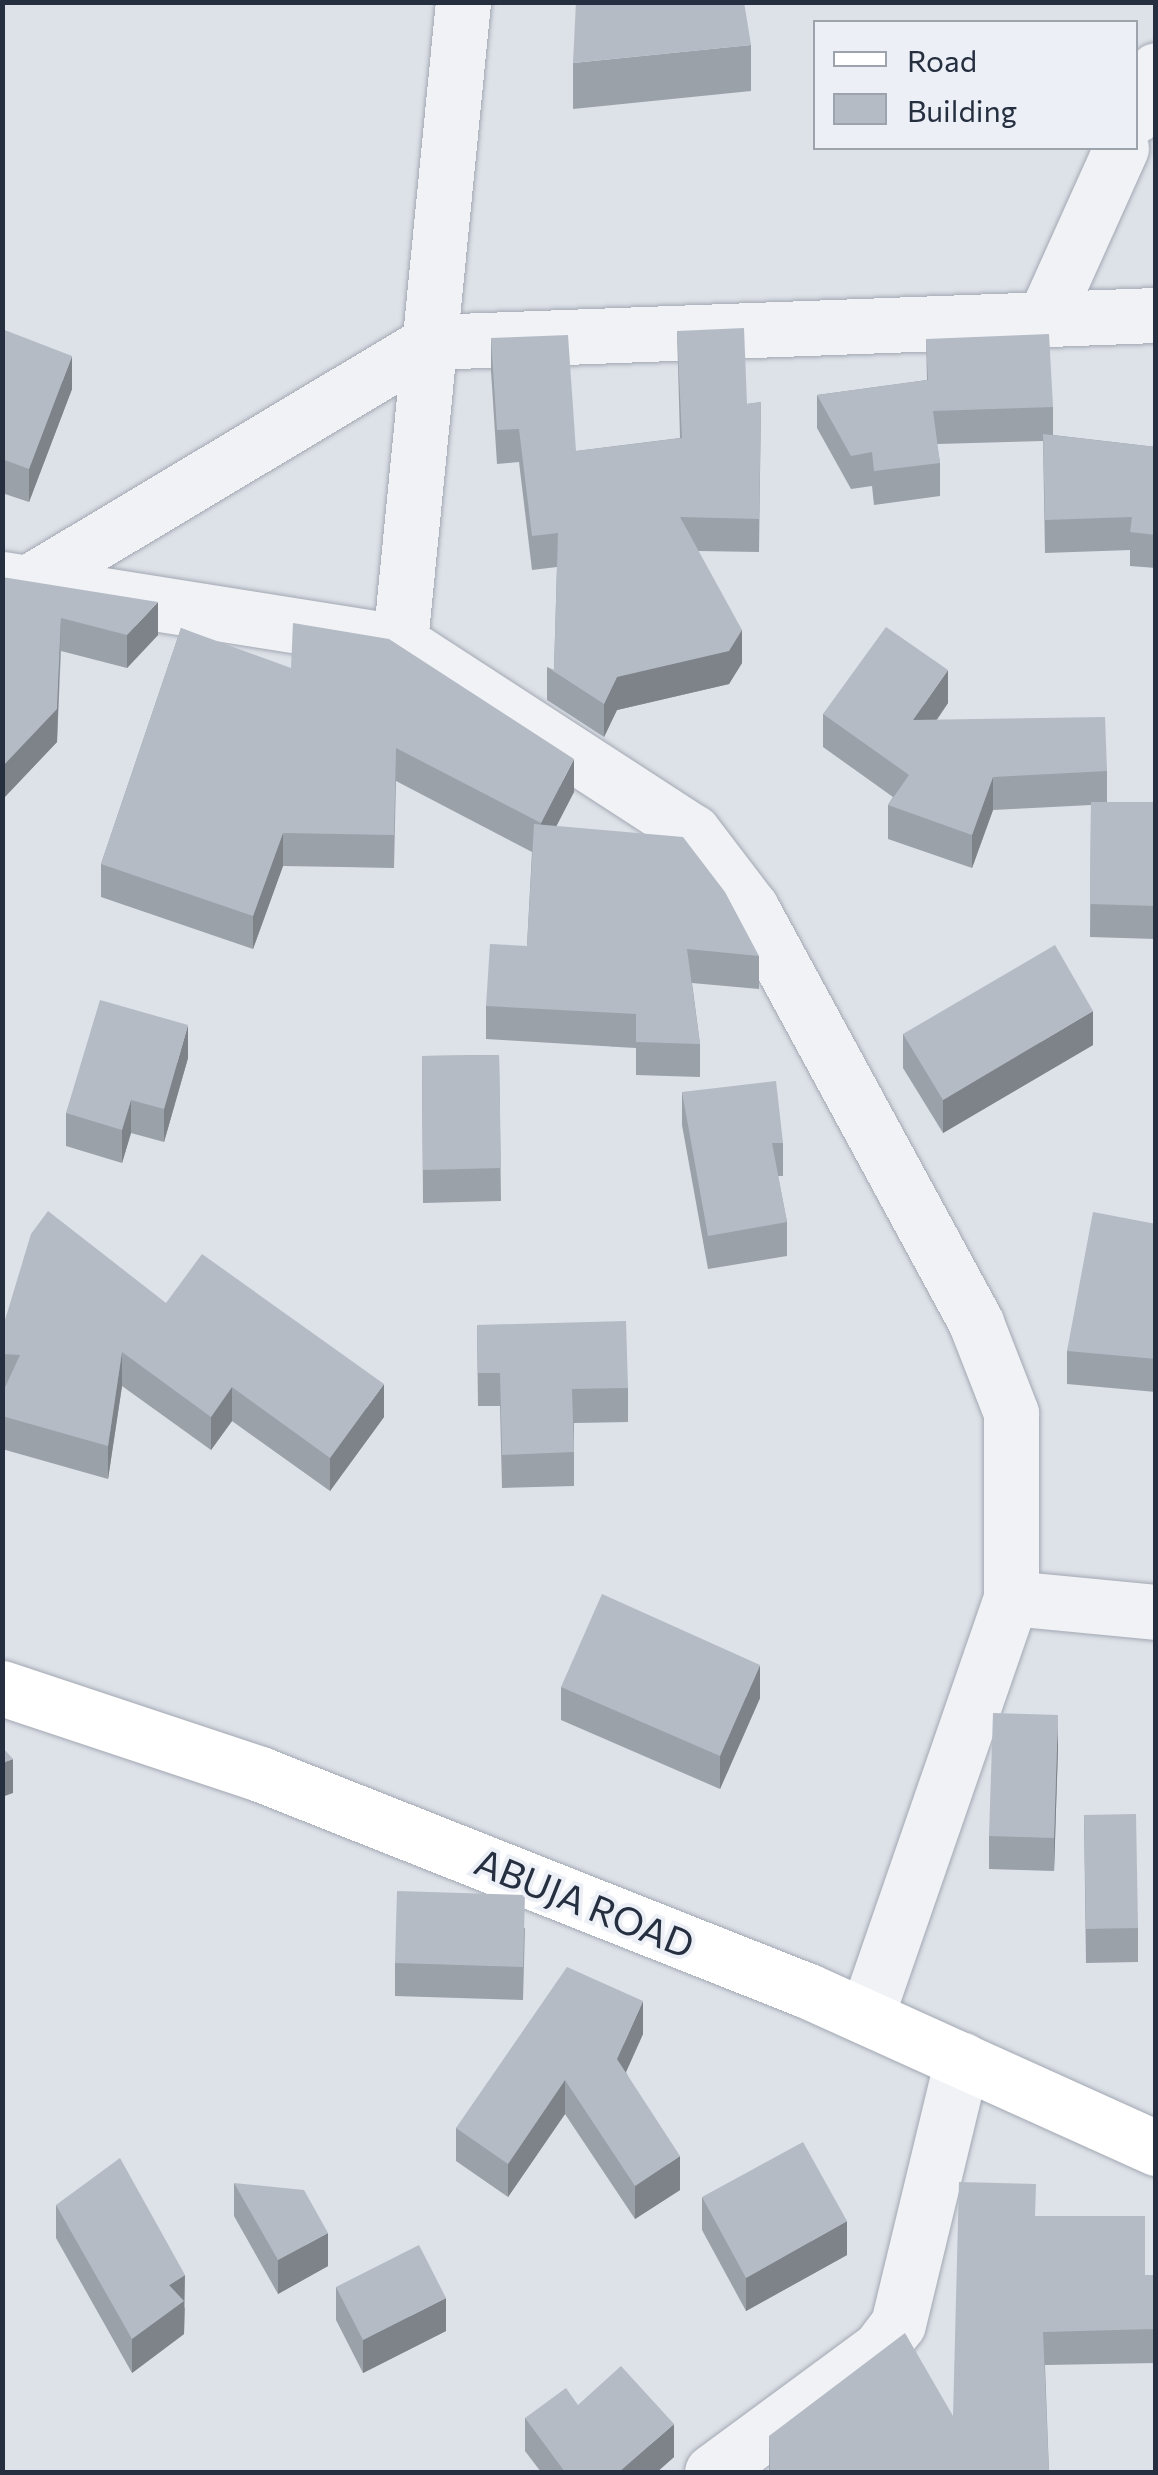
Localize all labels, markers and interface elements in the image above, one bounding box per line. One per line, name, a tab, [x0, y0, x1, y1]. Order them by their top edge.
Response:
legend	[813, 20, 1138, 150]
text: Road	[907, 41, 977, 78]
text: Building	[907, 91, 1017, 128]
street label: ABUJA ROAD	[469, 1837, 701, 1967]

